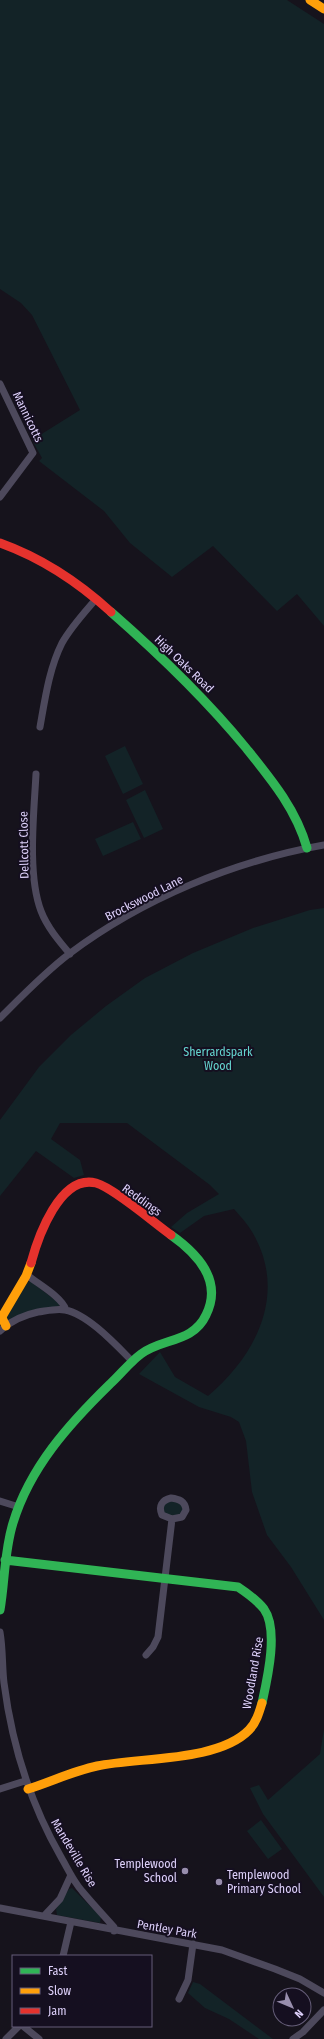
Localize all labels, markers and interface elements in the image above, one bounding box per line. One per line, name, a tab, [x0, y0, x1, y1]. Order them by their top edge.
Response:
street label: Mannicotts	[10, 390, 46, 444]
street label: High Oaks Road	[152, 632, 216, 696]
street label: Dellcott Close	[16, 811, 32, 879]
street label: Brockswood Lane	[103, 872, 185, 924]
park label: Sherrardspark Wood	[183, 1045, 253, 1073]
street label: Reddings	[120, 1181, 164, 1219]
street label: Woodland Rise	[240, 1636, 266, 1710]
street label: Mandeville Rise	[48, 1816, 100, 1890]
place label: Templewood School	[115, 1857, 177, 1885]
marker: Templewood School	[180, 1866, 190, 1876]
place label: Templewood Primary School	[227, 1868, 301, 1896]
marker: Templewood Primary School	[214, 1877, 224, 1887]
street label: Pentley Park	[136, 1917, 198, 1941]
legend	[12, 1955, 152, 2027]
text: Fast	[48, 1964, 67, 1978]
text: Slow	[48, 1984, 71, 1998]
north arrow	[272, 1987, 312, 2027]
text: Jam	[48, 2004, 66, 2018]
text: N	[292, 2007, 306, 2020]

